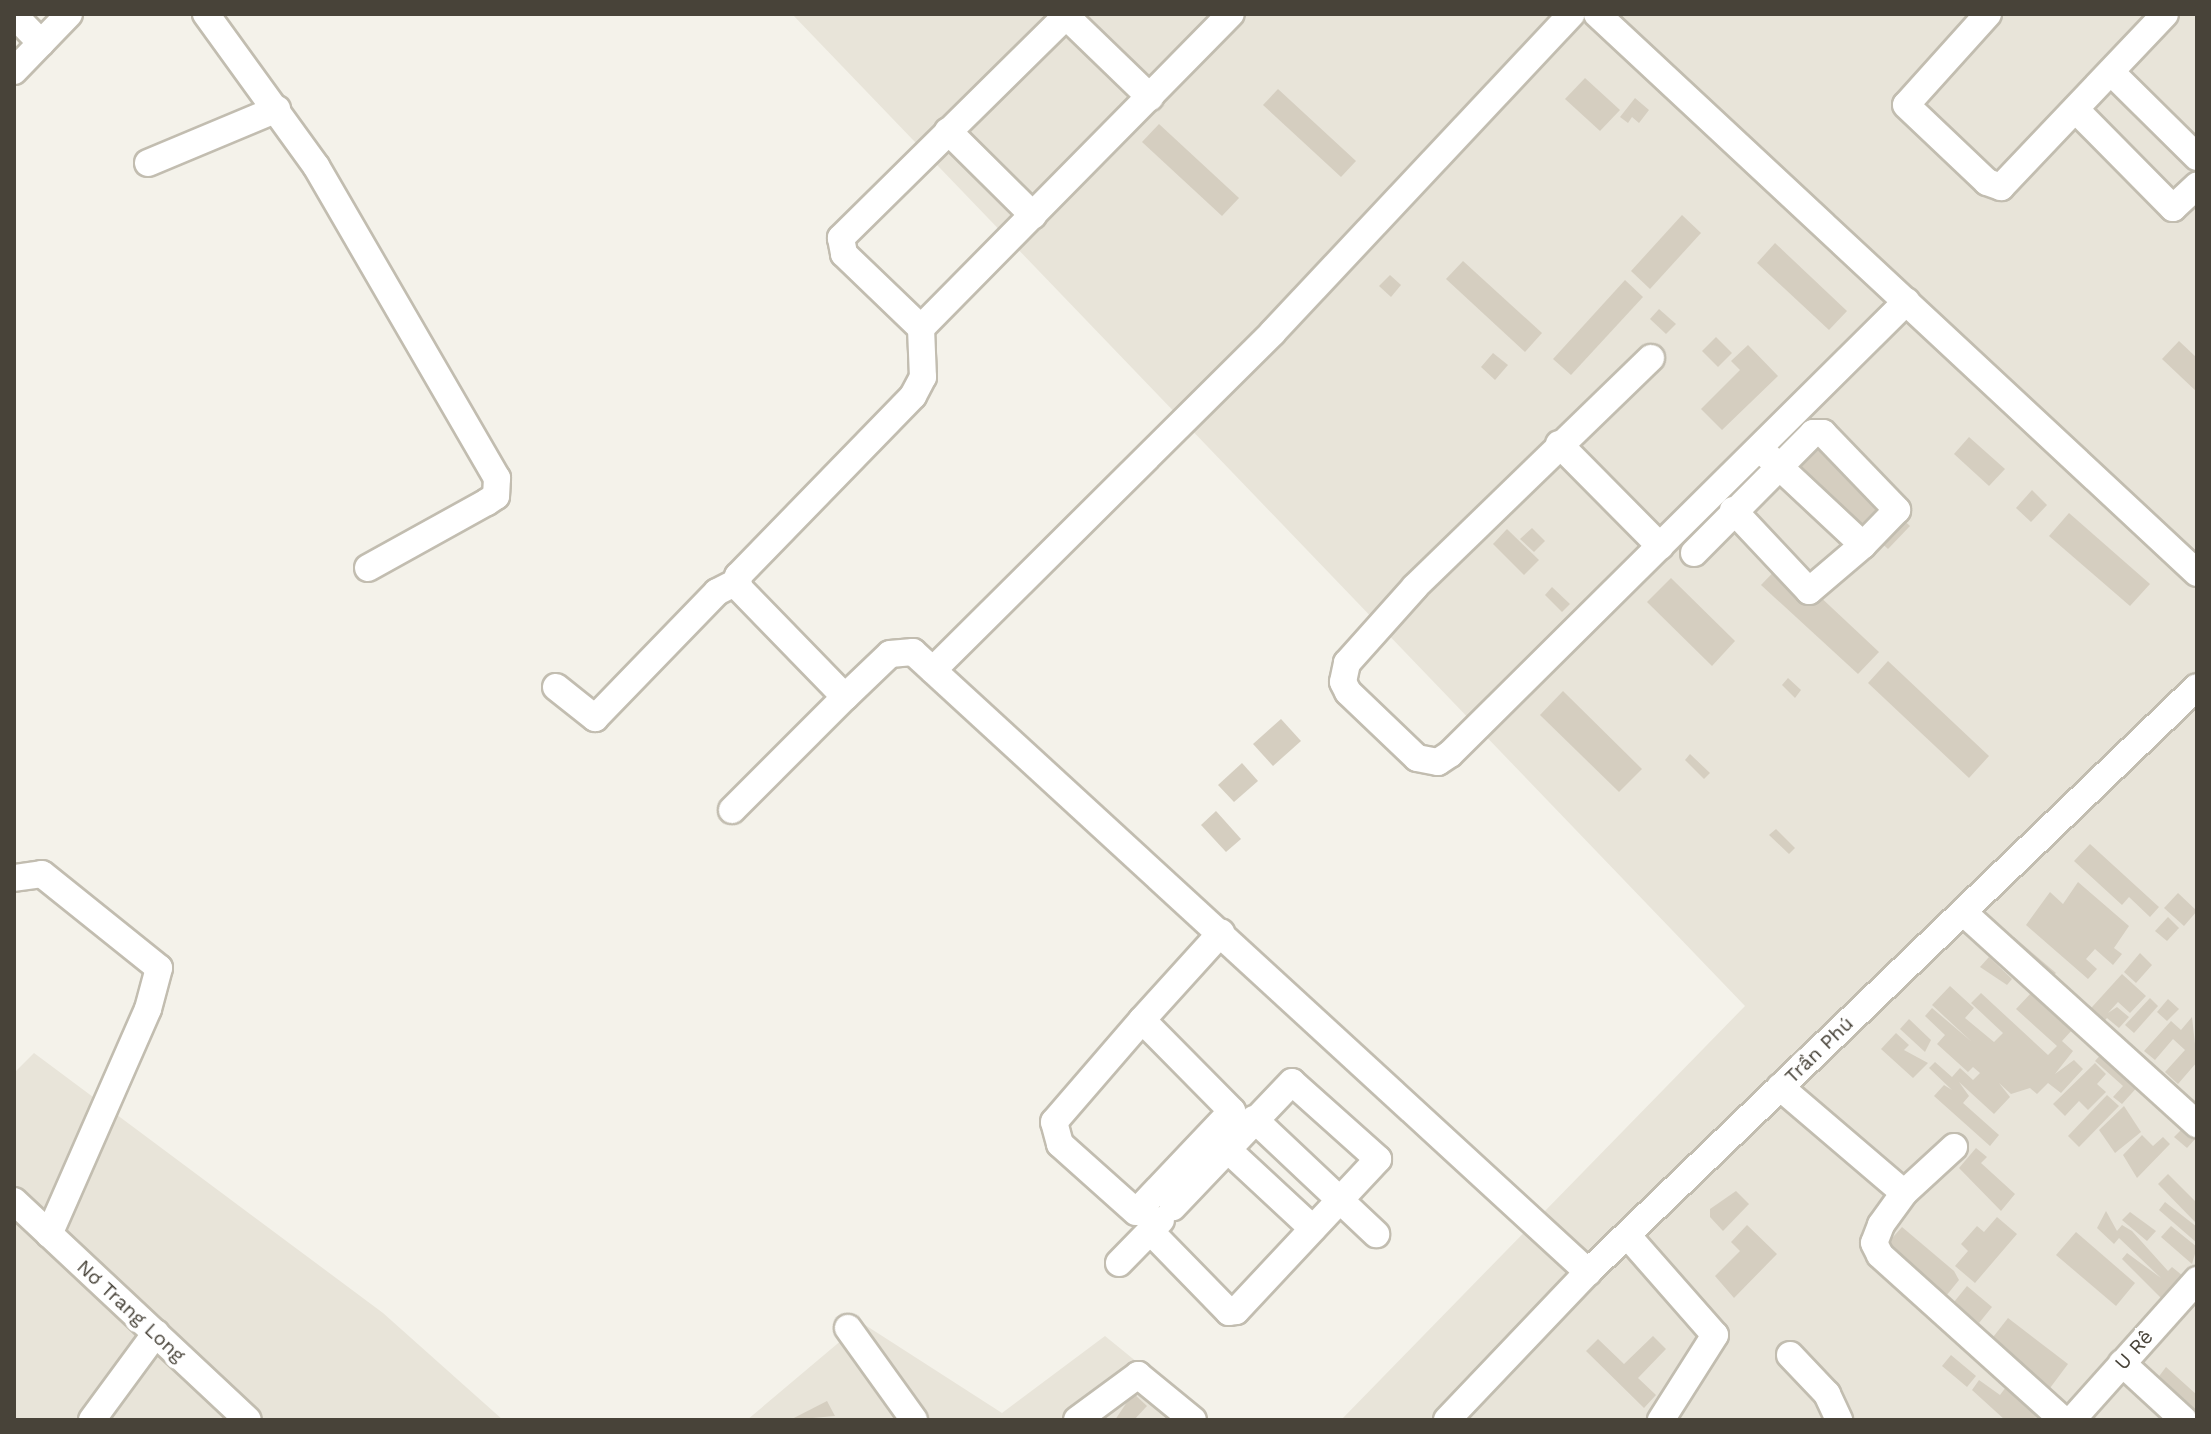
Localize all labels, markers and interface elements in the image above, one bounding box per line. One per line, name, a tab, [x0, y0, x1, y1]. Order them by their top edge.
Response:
street label: Trần Phú	[1780, 1011, 1858, 1089]
street label: Nơ Trang Long	[72, 1255, 190, 1367]
street label: U Rê	[2110, 1325, 2158, 1375]

